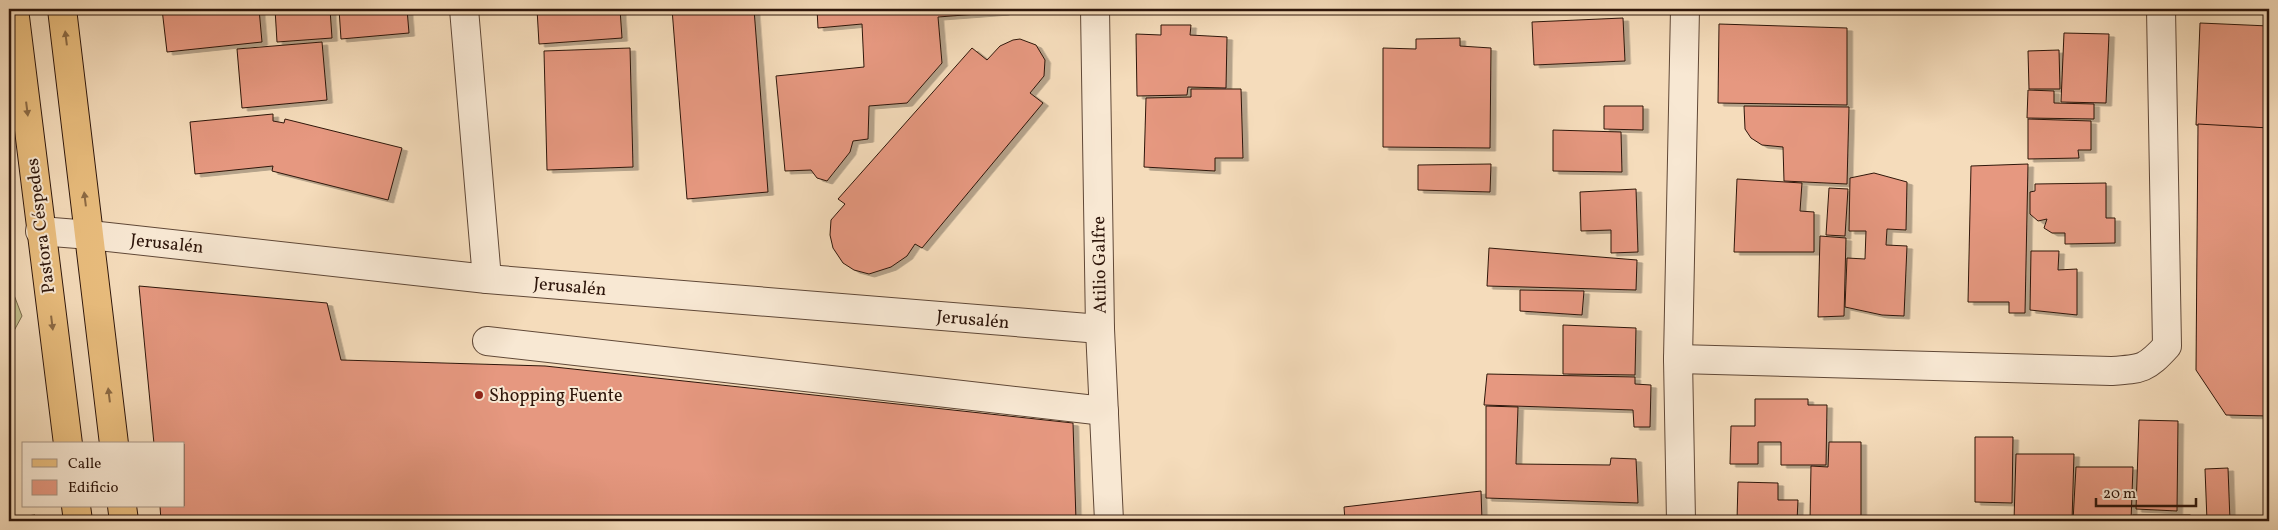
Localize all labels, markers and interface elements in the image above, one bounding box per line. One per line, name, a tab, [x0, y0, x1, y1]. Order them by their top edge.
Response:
one-way arrow	[62, 30, 70, 46]
one-way arrow	[23, 102, 31, 118]
street label: Pastora Céspedes	[21, 157, 62, 295]
one-way arrow	[81, 191, 89, 207]
street label: Atilio Galfre	[1087, 216, 1114, 314]
street label: Jerusalén	[129, 228, 205, 261]
street label: Jerusalén	[532, 272, 608, 303]
street label: Jerusalén	[935, 305, 1011, 336]
one-way arrow	[48, 315, 56, 331]
place label: Shopping Fuente	[489, 384, 623, 409]
one-way arrow	[105, 387, 113, 403]
marker: Shopping Fuente	[473, 389, 485, 401]
legend	[22, 442, 185, 508]
text: Calle	[68, 454, 101, 475]
scale bar	[2096, 475, 2196, 507]
text: Edificio	[68, 478, 119, 499]
text: 20 m	[2103, 484, 2136, 505]

